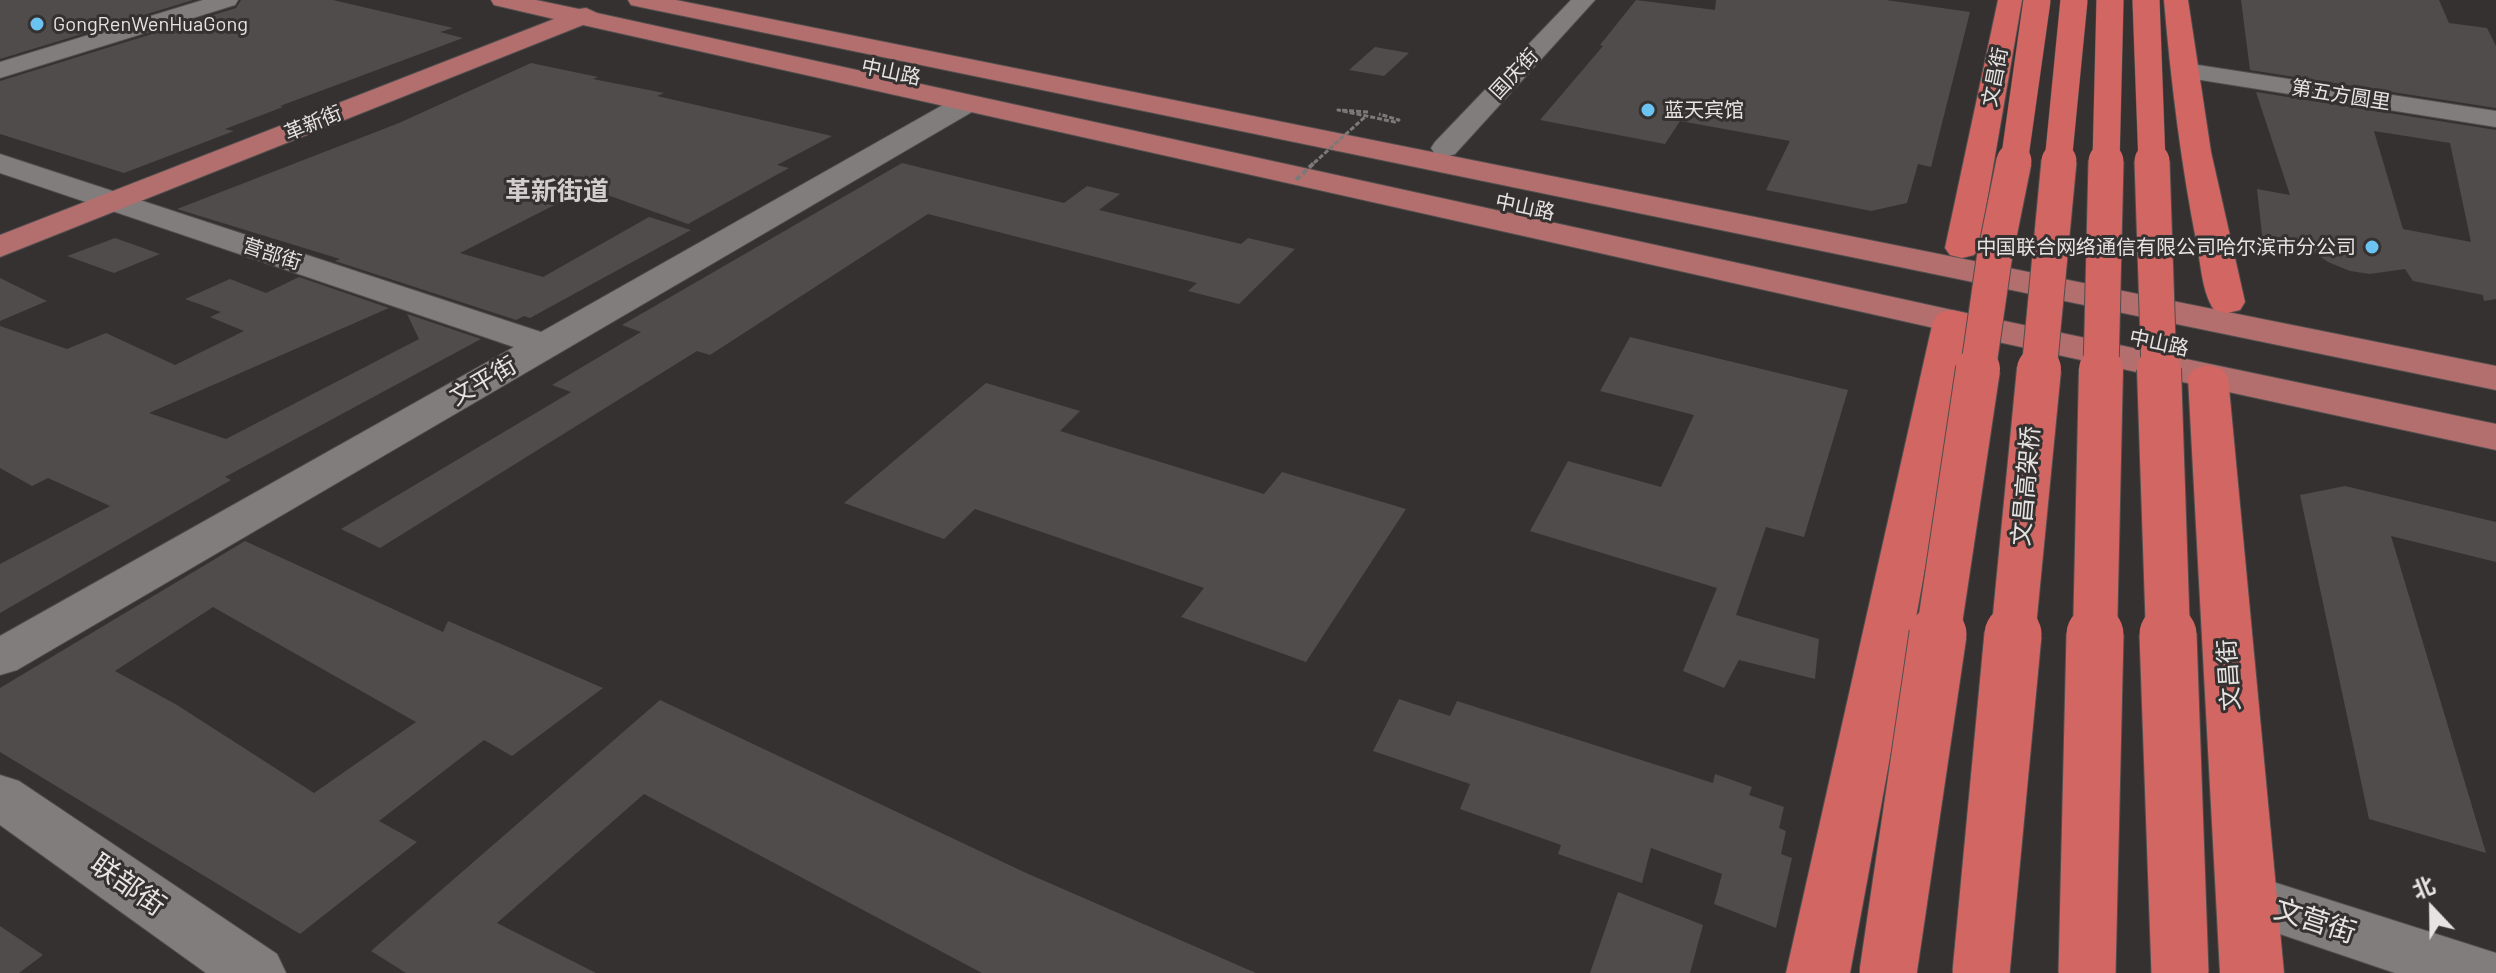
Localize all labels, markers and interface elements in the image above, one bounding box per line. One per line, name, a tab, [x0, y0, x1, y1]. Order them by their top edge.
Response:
place label: GongRenWenHuaGong	[53, 12, 248, 36]
marker: GongRenWenHuaGong	[28, 15, 46, 33]
street label: 国庆街	[1485, 44, 1543, 104]
street label: 文昌街	[1977, 45, 2013, 109]
street label: 中山路	[859, 54, 923, 90]
street label: 第五方圆里	[2290, 75, 2392, 115]
place label: 蓝天宾馆	[1664, 98, 1744, 122]
street label: 革新街	[281, 101, 345, 145]
marker: 蓝天宾馆	[1639, 101, 1657, 119]
district label: 革新街道	[505, 175, 609, 207]
street label: 中山路	[1493, 189, 1557, 225]
street label: 营部街	[240, 233, 304, 275]
place label: 中国联合网络通信有限公司哈尔滨市分公司	[1976, 235, 2356, 259]
marker: 中国联合网络通信有限公司哈尔滨市分公司	[2363, 238, 2381, 256]
street label: 中山路	[2127, 325, 2191, 361]
street label: 文平街	[445, 351, 521, 411]
street label: 文昌高架桥	[2006, 425, 2046, 547]
street label: 文昌街	[2212, 638, 2246, 712]
street label: 联部街	[84, 847, 172, 923]
north arrow	[2392, 869, 2472, 949]
text: 北	[2408, 871, 2438, 903]
street label: 文营街	[2270, 892, 2360, 950]

